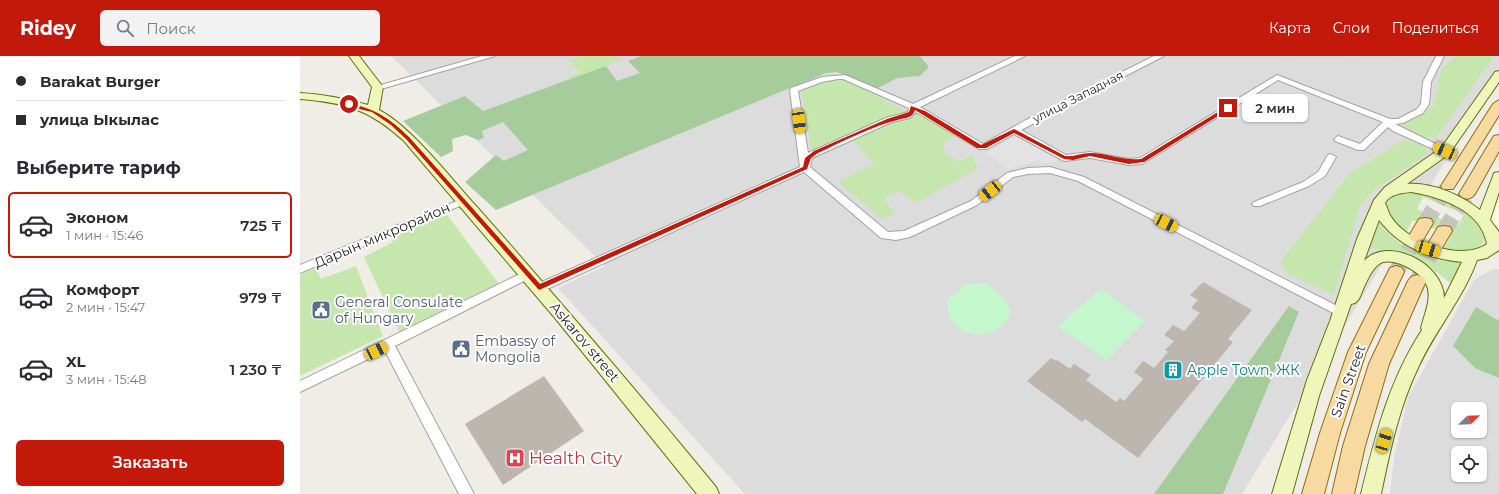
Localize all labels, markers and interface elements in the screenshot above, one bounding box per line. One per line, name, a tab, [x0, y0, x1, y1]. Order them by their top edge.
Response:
search box	[100, 10, 380, 46]
text: Ridey	[20, 17, 76, 40]
icon: search	[114, 17, 136, 39]
text: Поиск	[146, 19, 196, 38]
text: Карта	[1269, 19, 1311, 37]
text: Слои	[1333, 19, 1370, 37]
text: Поделиться	[1392, 19, 1479, 37]
street label: улица Западная	[1029, 67, 1126, 126]
text: Barakat Burger	[40, 72, 160, 91]
callout: 2 мин	[1242, 94, 1308, 122]
route start	[340, 95, 358, 113]
route end	[1219, 99, 1237, 117]
text: 2 мин	[1255, 100, 1295, 116]
car	[791, 108, 807, 134]
text: улица Ыкылас	[40, 110, 159, 129]
car	[1432, 141, 1458, 161]
text: Выберите тариф	[16, 157, 181, 179]
car	[977, 179, 1003, 203]
street label: Дарын микрорайон	[311, 198, 453, 272]
icon: car	[18, 207, 54, 243]
text: Эконом	[66, 208, 128, 227]
car	[1153, 212, 1179, 234]
text: 725 ₸	[240, 216, 282, 235]
text: 1 мин · 15:46	[66, 227, 144, 243]
car	[1415, 240, 1441, 258]
icon: car	[18, 279, 54, 315]
text: Комфорт	[66, 280, 139, 299]
text: 979 ₸	[239, 288, 282, 307]
place label: General Consulate of Hungary	[335, 293, 463, 327]
street label: Askarov street	[546, 298, 624, 386]
text: 2 мин · 15:47	[66, 299, 145, 315]
public building icon: General Consulate of Hungary	[310, 299, 332, 321]
place label: Embassy of Mongolia	[475, 332, 557, 366]
public building icon: Embassy of Mongolia	[450, 338, 472, 360]
car	[363, 340, 389, 362]
street label: Sain Street	[1327, 342, 1370, 420]
icon: car	[18, 351, 54, 387]
text: XL	[66, 352, 85, 371]
building icon: Apple Town, ЖК	[1162, 359, 1184, 381]
text: 1 230 ₸	[230, 360, 282, 379]
place label: Apple Town, ЖК	[1187, 361, 1300, 379]
text: 3 мин · 15:48	[66, 371, 147, 387]
north arrow	[1451, 402, 1487, 438]
map controls	[1451, 402, 1487, 482]
car	[1375, 428, 1393, 454]
button: Заказать	[16, 440, 284, 486]
button: locate	[1451, 446, 1487, 482]
hospital icon: Health City	[504, 447, 526, 469]
place label: Health City	[529, 448, 623, 468]

